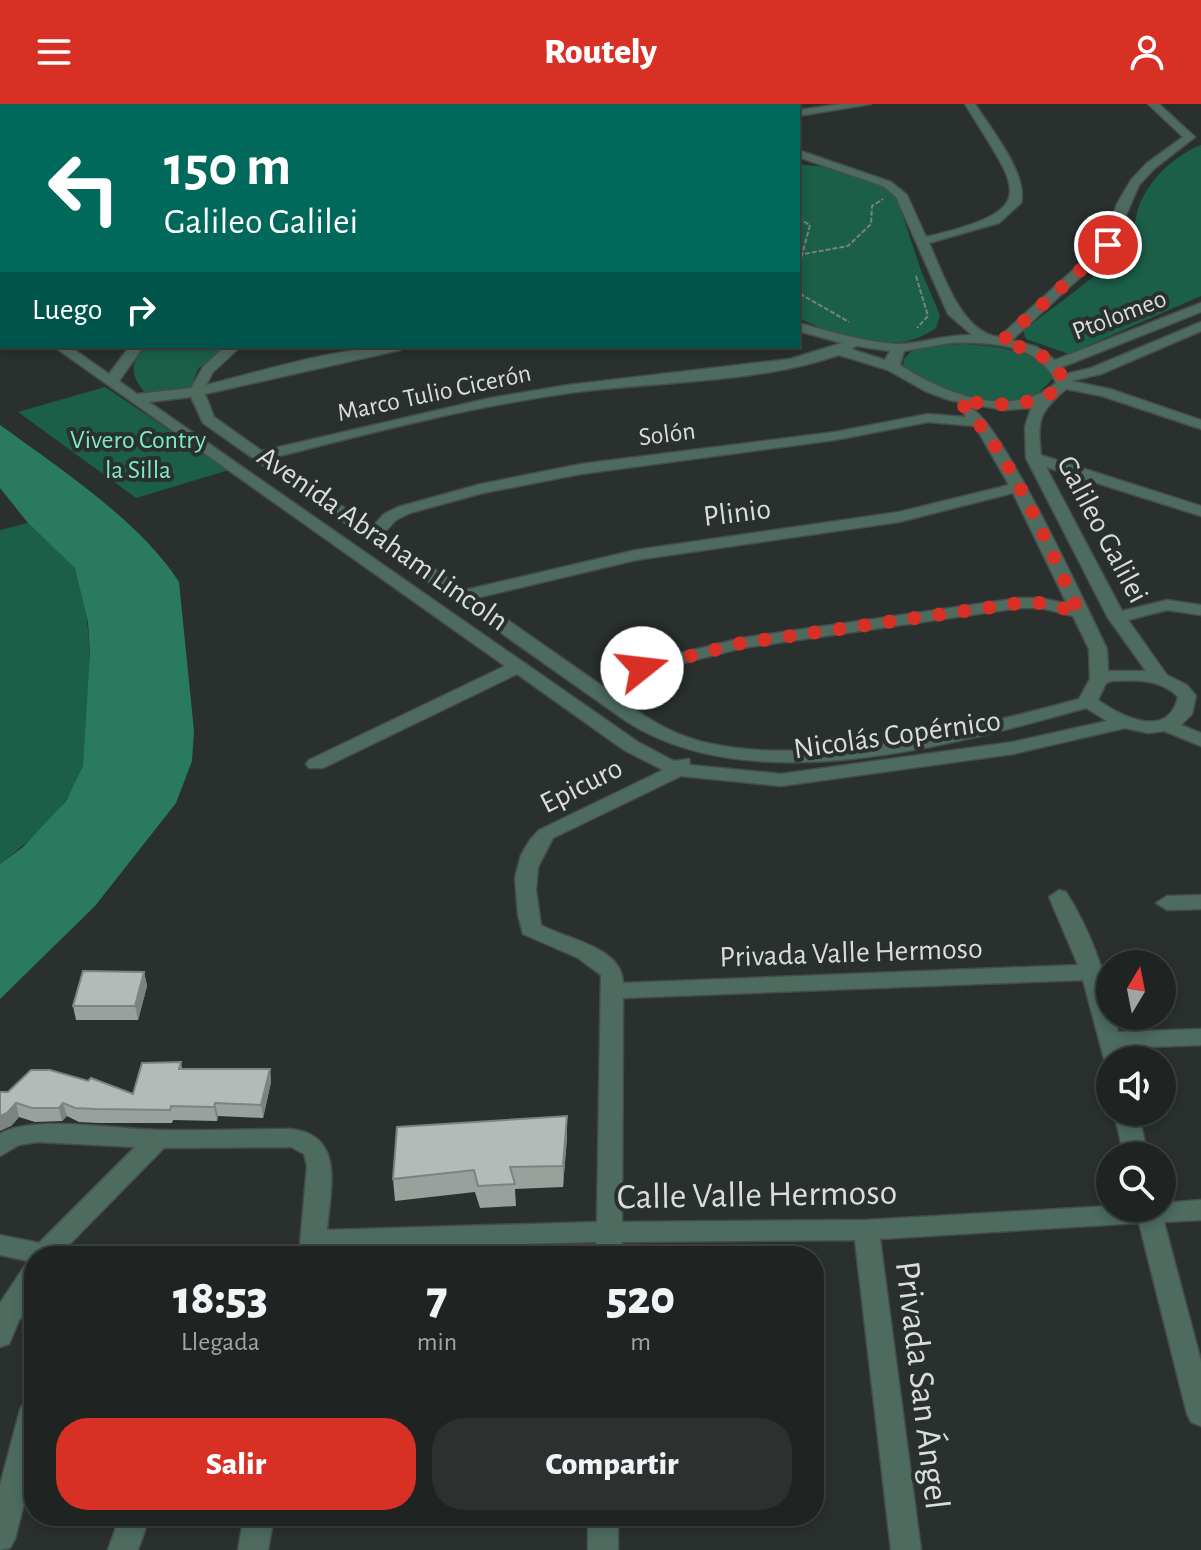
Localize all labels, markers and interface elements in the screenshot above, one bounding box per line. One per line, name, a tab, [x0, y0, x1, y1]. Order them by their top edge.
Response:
icon: menu	[32, 30, 76, 74]
icon: person	[1125, 30, 1169, 74]
text: Routely	[544, 34, 657, 70]
icon: left	[32, 136, 136, 240]
text: 150 m	[164, 139, 291, 195]
text: Galileo Galilei	[164, 204, 358, 240]
pin	[1074, 211, 1142, 279]
icon: arrive	[1086, 223, 1130, 267]
street label: Ptolomeo	[1069, 285, 1170, 345]
icon: right	[119, 288, 163, 332]
text: Luego	[32, 295, 103, 325]
street label: Marco Tulio Cicerón	[335, 360, 533, 426]
street label: Solón	[637, 418, 697, 450]
park label: Vivero Contry la Silla	[70, 427, 206, 483]
street label: Avenida Abraham Lincoln	[252, 441, 513, 637]
street label: Galileo Galilei	[1051, 451, 1153, 608]
street label: Plinio	[702, 494, 773, 532]
position arrow	[600, 626, 684, 710]
street label: Nicolás Copérnico	[792, 706, 1003, 764]
street label: Epicuro	[535, 753, 627, 819]
street label: Privada Valle Hermoso	[719, 933, 983, 973]
north arrow	[1096, 950, 1176, 1030]
map controls	[1096, 950, 1176, 1222]
button: sound	[1096, 1046, 1176, 1126]
button: search	[1096, 1142, 1176, 1222]
street label: Calle Valle Hermoso	[616, 1175, 898, 1215]
street label: Privada San Ángel	[889, 1259, 958, 1512]
text: 18:53	[173, 1275, 268, 1323]
text: 7	[426, 1275, 448, 1323]
text: 520	[606, 1275, 675, 1323]
text: Llegada	[181, 1329, 260, 1355]
text: min	[417, 1329, 457, 1355]
text: m	[630, 1329, 651, 1355]
button: Salir	[56, 1418, 416, 1510]
button: Compartir	[432, 1418, 792, 1510]

